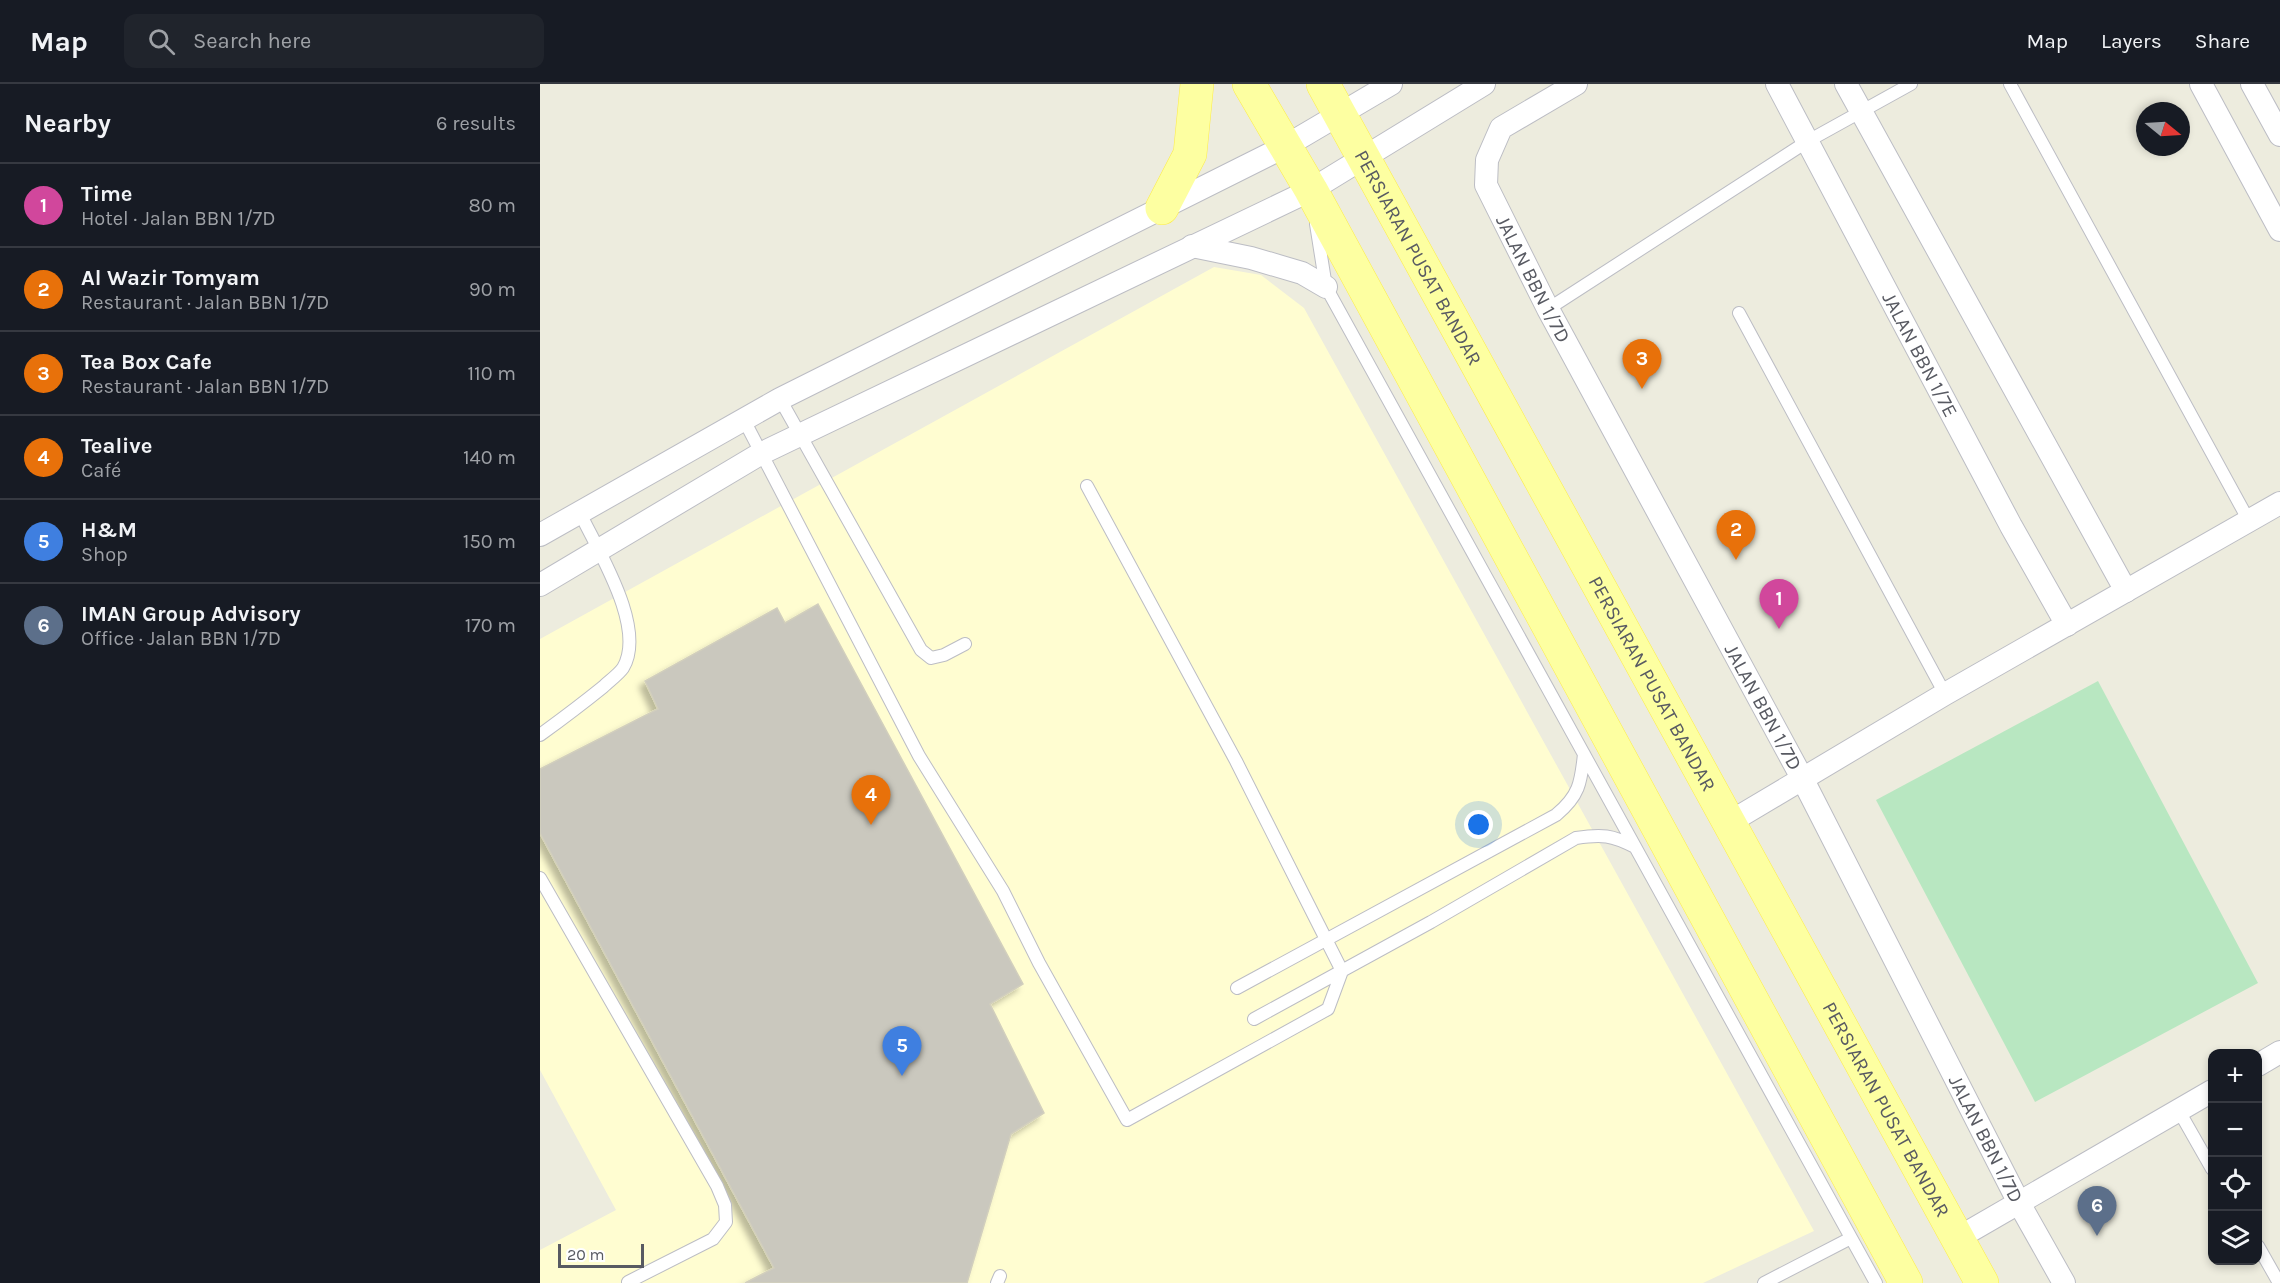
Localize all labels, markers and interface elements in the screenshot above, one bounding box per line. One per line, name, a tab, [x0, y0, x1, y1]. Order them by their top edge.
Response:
search box	[124, 14, 544, 68]
text: Map	[30, 25, 88, 58]
icon: search	[145, 25, 178, 58]
text: Search here	[193, 28, 311, 54]
text: Map	[2026, 29, 2068, 53]
text: Layers	[2101, 29, 2162, 53]
text: Share	[2195, 29, 2250, 53]
north arrow	[2136, 102, 2190, 156]
text: Nearby	[24, 108, 111, 139]
text: 6 results	[436, 112, 516, 135]
street label: PERSIARAN PUSAT BANDAR	[1350, 146, 1486, 369]
text: Time	[81, 181, 132, 207]
text: 1	[40, 194, 47, 217]
text: 80 m	[468, 194, 516, 217]
text: Hotel · Jalan BBN 1/7D	[81, 207, 275, 230]
street label: JALAN BBN 1/7D	[1491, 211, 1575, 347]
text: Al Wazir Tomyam	[81, 265, 260, 291]
text: 2	[37, 278, 50, 301]
text: 90 m	[469, 278, 516, 301]
street label: JALAN BBN 1/7E	[1877, 288, 1962, 421]
text: Restaurant · Jalan BBN 1/7D	[81, 291, 329, 314]
pin: 3	[1622, 340, 1662, 389]
text: Tea Box Cafe	[81, 349, 212, 375]
text: 3	[37, 362, 50, 385]
text: 110 m	[467, 362, 516, 385]
text: Restaurant · Jalan BBN 1/7D	[81, 375, 329, 398]
text: Tealive	[81, 433, 152, 459]
text: 4	[38, 446, 49, 469]
text: 140 m	[463, 446, 516, 469]
text: Café	[81, 459, 121, 482]
pin: 2	[1716, 510, 1756, 560]
text: H&M	[81, 517, 137, 543]
text: 5	[38, 530, 49, 553]
text: 150 m	[463, 530, 516, 553]
text: Shop	[81, 543, 128, 566]
street label: PERSIARAN PUSAT BANDAR	[1584, 572, 1720, 795]
pin: 1	[1760, 580, 1798, 629]
text: IMAN Group Advisory	[81, 601, 300, 627]
text: 6	[37, 614, 50, 637]
text: 170 m	[465, 614, 516, 637]
text: Office · Jalan BBN 1/7D	[81, 627, 281, 650]
street label: JALAN BBN 1/7D	[1720, 640, 1806, 774]
pin: 4	[852, 776, 890, 825]
your location	[1464, 810, 1493, 839]
street label: PERSIARAN PUSAT BANDAR	[1818, 998, 1955, 1221]
pin: 5	[882, 1026, 922, 1076]
map controls	[2208, 1049, 2262, 1265]
button: +	[2208, 1049, 2262, 1103]
street label: JALAN BBN 1/7D	[1944, 1071, 2028, 1207]
button: −	[2208, 1103, 2262, 1157]
button: locate	[2208, 1157, 2262, 1211]
pin: 6	[2078, 1186, 2116, 1236]
button: layers	[2208, 1211, 2262, 1265]
scale bar	[558, 1241, 644, 1268]
text: 20 m	[567, 1245, 605, 1264]

